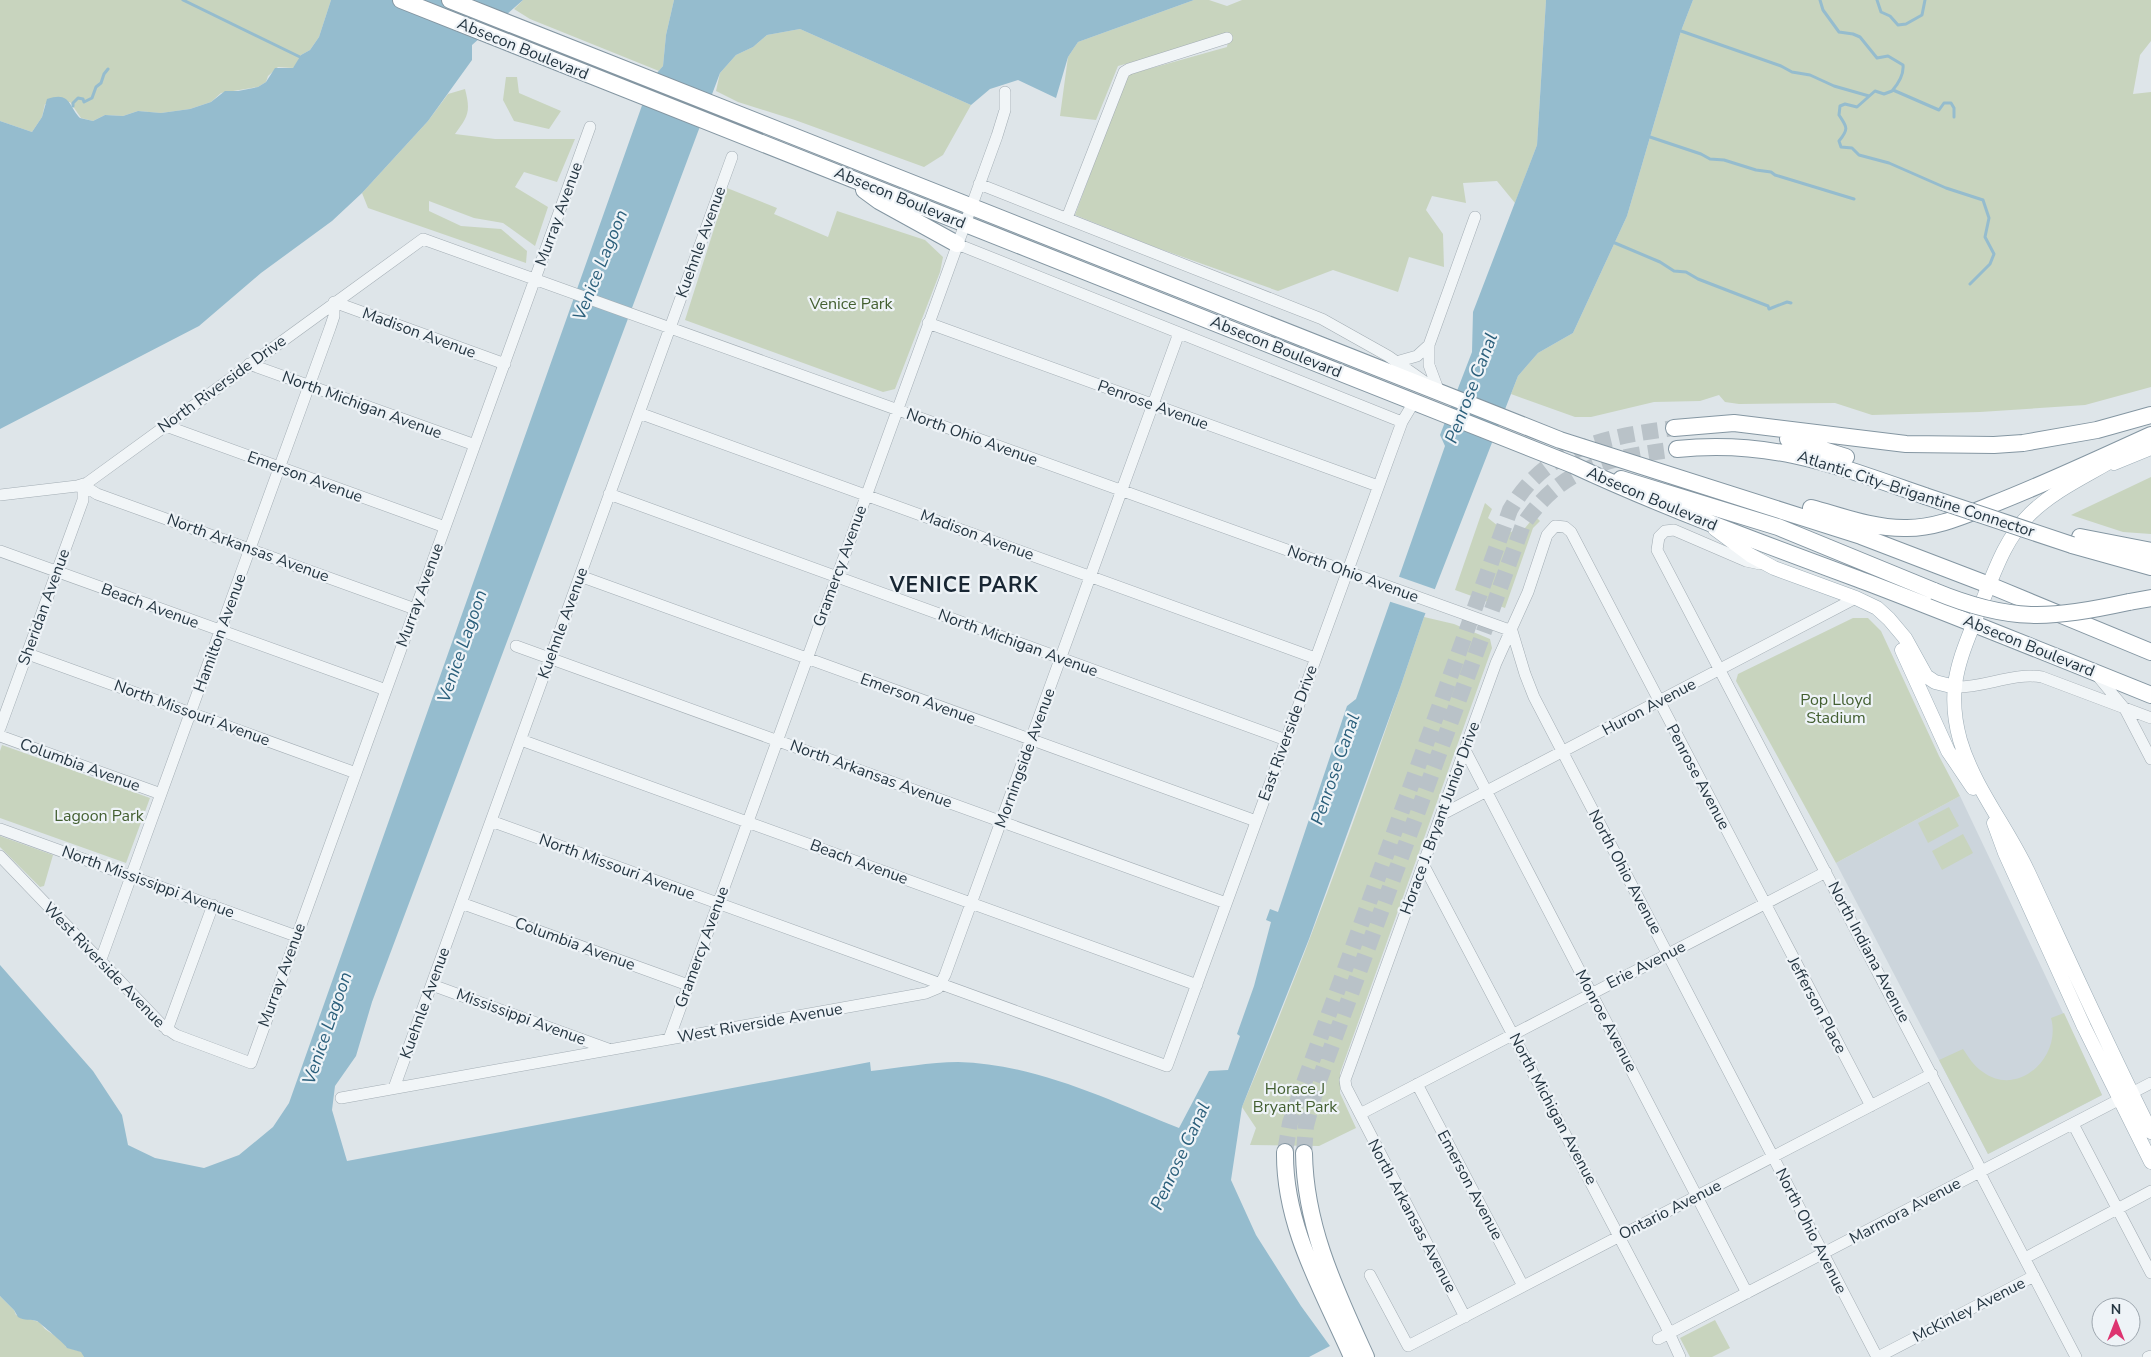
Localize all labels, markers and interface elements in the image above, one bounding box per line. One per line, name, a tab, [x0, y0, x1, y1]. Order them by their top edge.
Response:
street label: Absecon Boulevard	[454, 13, 592, 85]
street label: Murray Avenue	[530, 159, 588, 269]
street label: Absecon Boulevard	[831, 162, 969, 234]
street label: Kuehnle Avenue	[671, 183, 731, 301]
water label: Venice Lagoon	[567, 206, 633, 324]
park label: Venice Park	[808, 293, 894, 315]
street label: Madison Avenue	[359, 302, 479, 364]
street label: Absecon Boulevard	[1207, 311, 1345, 383]
water label: Penrose Canal	[1439, 329, 1503, 447]
street label: North Riverside Drive	[153, 330, 291, 438]
street label: North Michigan Avenue	[279, 366, 445, 444]
street label: Penrose Avenue	[1094, 375, 1212, 435]
street label: North Ohio Avenue	[903, 403, 1041, 471]
street label: Atlantic City–Brigantine Connector	[1795, 445, 2038, 543]
street label: Emerson Avenue	[244, 446, 366, 508]
street label: Absecon Boulevard	[1583, 462, 1721, 536]
street label: Gramercy Avenue	[808, 502, 872, 630]
street label: Madison Avenue	[917, 504, 1037, 566]
street label: North Arkansas Avenue	[164, 508, 332, 588]
street label: Murray Avenue	[391, 540, 449, 650]
street label: North Ohio Avenue	[1284, 540, 1422, 608]
street label: Sheridan Avenue	[13, 546, 75, 668]
street label: Kuehnle Avenue	[533, 564, 593, 682]
street label: Hamilton Avenue	[188, 571, 252, 695]
district label: VENICE PARK	[889, 571, 1038, 599]
street label: Beach Avenue	[98, 578, 202, 634]
water label: Venice Lagoon	[431, 586, 493, 706]
street label: North Michigan Avenue	[935, 604, 1101, 682]
street label: Absecon Boulevard	[1960, 610, 2098, 682]
street label: East Riverside Drive	[1253, 662, 1323, 804]
street label: Emerson Avenue	[857, 668, 979, 730]
street label: Huron Avenue	[1598, 673, 1700, 741]
street label: North Missouri Avenue	[111, 675, 273, 751]
street label: Morningside Avenue	[989, 685, 1061, 831]
park label: Pop Lloyd Stadium	[1800, 689, 1872, 729]
water label: Penrose Canal	[1305, 710, 1365, 828]
street label: Horace J. Bryant Junior Drive	[1395, 718, 1485, 918]
street label: Penrose Avenue	[1661, 720, 1735, 834]
street label: Columbia Avenue	[17, 733, 143, 797]
street label: North Arkansas Avenue	[787, 734, 955, 814]
park label: Lagoon Park	[54, 805, 145, 827]
street label: North Ohio Avenue	[1583, 806, 1667, 938]
street label: North Missouri Avenue	[536, 829, 698, 905]
street label: Beach Avenue	[807, 834, 911, 890]
street label: North Mississippi Avenue	[59, 840, 237, 924]
street label: North Indiana Avenue	[1823, 878, 1915, 1026]
street label: Gramercy Avenue	[670, 883, 734, 1011]
street label: West Riverside Avenue	[38, 897, 170, 1033]
street label: Columbia Avenue	[512, 912, 638, 976]
street label: Murray Avenue	[253, 920, 311, 1030]
street label: Erie Avenue	[1603, 936, 1689, 994]
street label: Kuehnle Avenue	[395, 944, 455, 1062]
street label: Jefferson Place	[1782, 952, 1852, 1057]
street label: Monroe Avenue	[1570, 966, 1642, 1076]
water label: Venice Lagoon	[296, 968, 358, 1088]
street label: Mississippi Avenue	[453, 983, 589, 1051]
street label: West Riverside Avenue	[676, 998, 844, 1048]
street label: North Michigan Avenue	[1504, 1029, 1602, 1189]
park label: Horace J Bryant Park	[1253, 1078, 1338, 1118]
water label: Penrose Canal	[1145, 1098, 1215, 1214]
street label: Emerson Avenue	[1432, 1126, 1508, 1244]
street label: North Arkansas Avenue	[1362, 1135, 1462, 1297]
street label: North Ohio Avenue	[1770, 1164, 1852, 1298]
street label: Marmora Avenue	[1845, 1172, 1965, 1250]
street label: Ontario Avenue	[1615, 1175, 1725, 1245]
street label: McKinley Avenue	[1909, 1272, 2029, 1348]
north arrow	[2091, 1297, 2141, 1347]
text: N	[2111, 1300, 2121, 1319]

